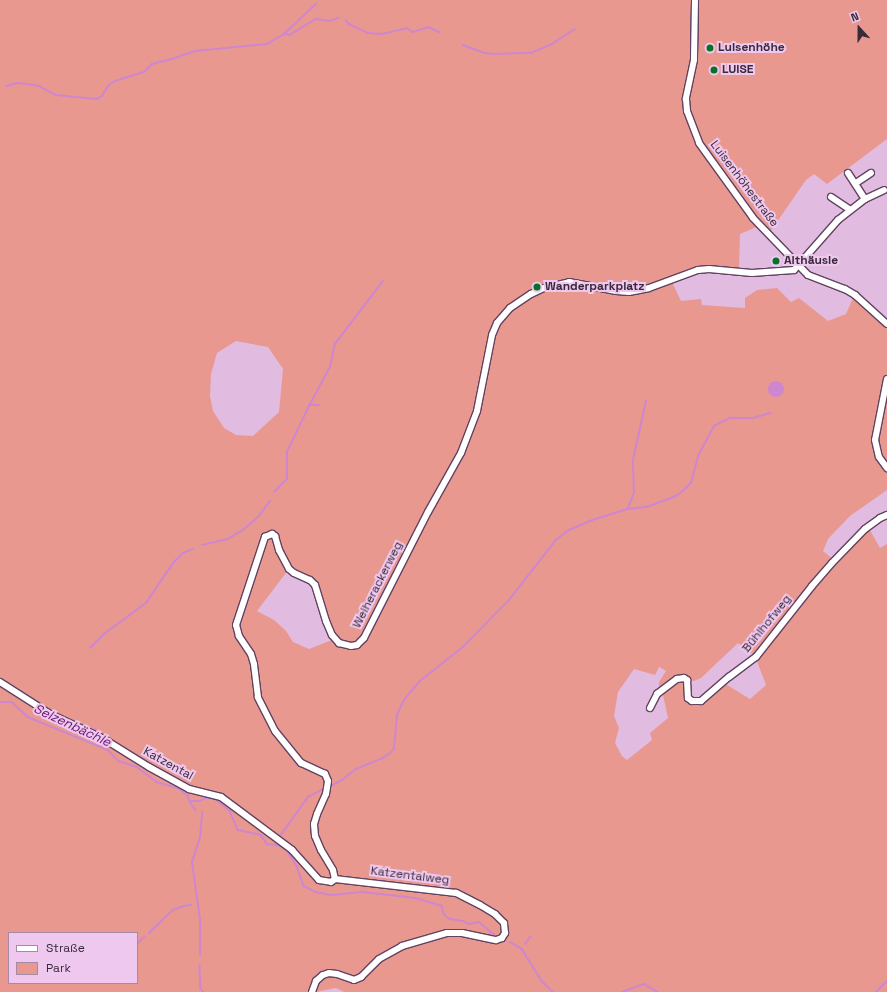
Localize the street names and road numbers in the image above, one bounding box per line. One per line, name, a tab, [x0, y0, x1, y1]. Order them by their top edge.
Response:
street label: Luisenhöhestraße	[707, 138, 781, 230]
street label: Weiherackerweg	[350, 539, 406, 631]
street label: Bühlhofweg	[739, 592, 795, 656]
street label: Katzental	[140, 744, 196, 784]
street label: Katzentalweg	[370, 864, 450, 888]

